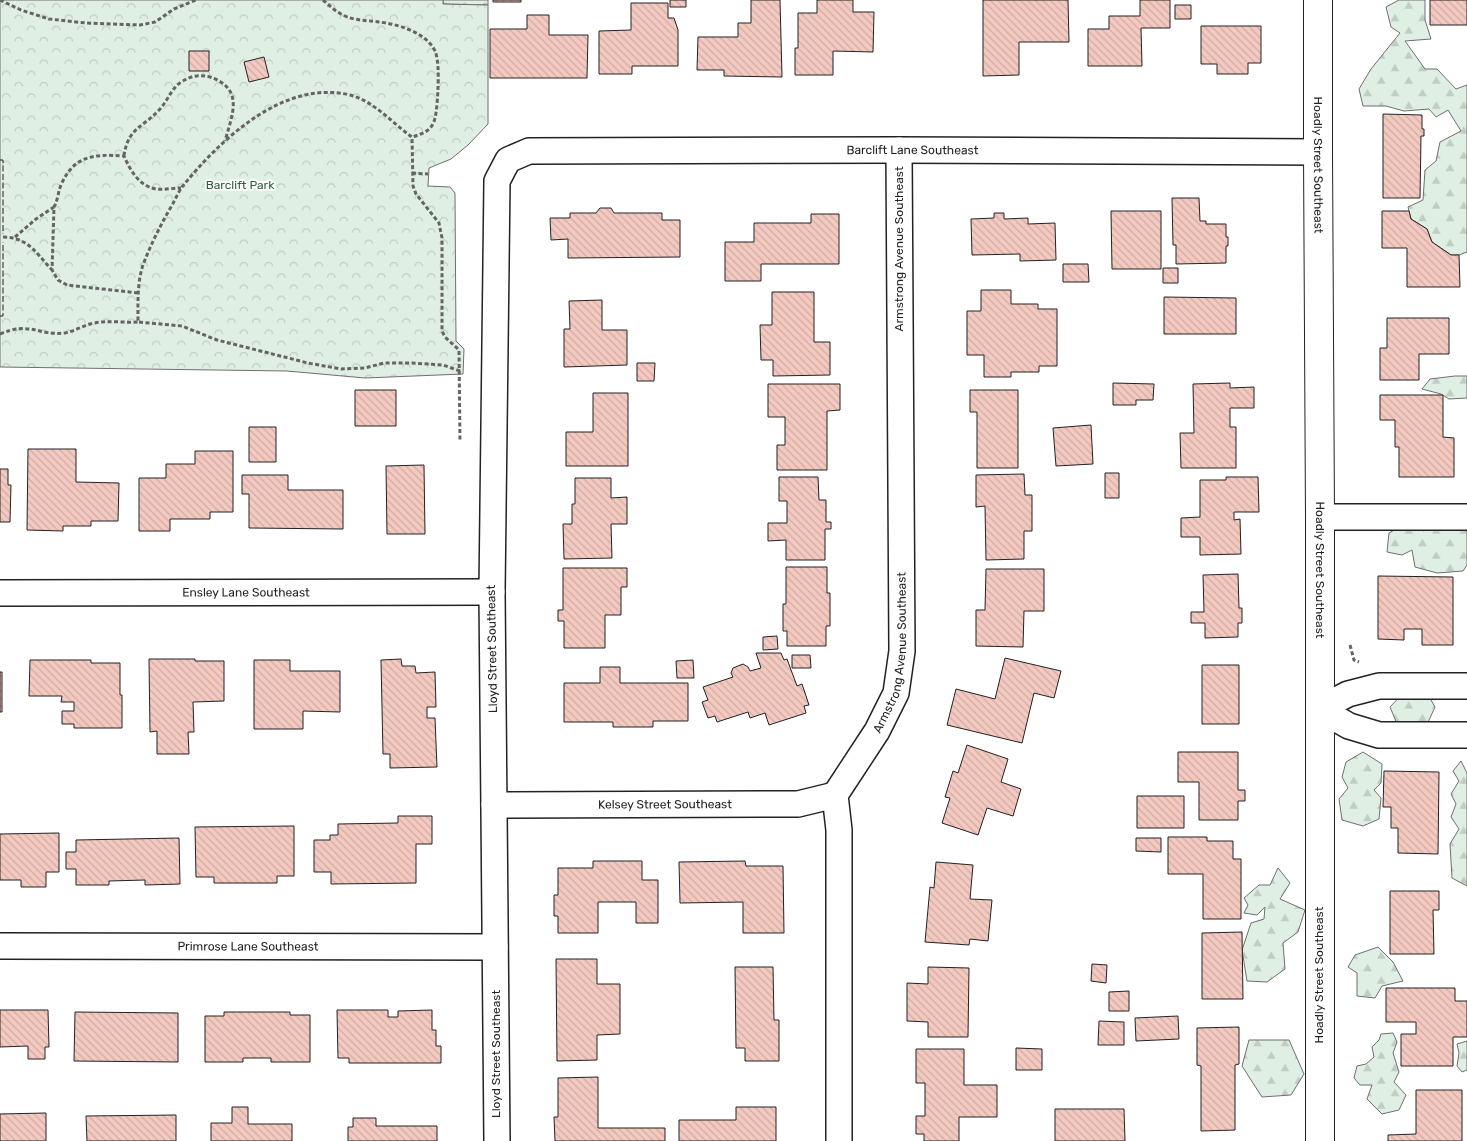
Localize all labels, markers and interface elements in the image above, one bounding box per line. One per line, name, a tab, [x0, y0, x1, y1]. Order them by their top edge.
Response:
street label: Hoadly Street Southeast	[1311, 97, 1325, 234]
street label: Barclift Lane Southeast	[846, 143, 979, 157]
street label: Armstrong Avenue Southeast	[892, 166, 906, 332]
park label: Barclift Park	[206, 178, 275, 192]
street label: Hoadly Street Southeast	[1313, 501, 1327, 639]
street label: Armstrong Avenue Southeast	[870, 572, 909, 735]
street label: Lloyd Street Southeast	[484, 584, 500, 713]
street label: Ensley Lane Southeast	[182, 585, 310, 600]
street label: Kelsey Street Southeast	[598, 797, 732, 812]
street label: Hoadly Street Southeast	[1312, 906, 1326, 1043]
street label: Primrose Lane Southeast	[177, 939, 319, 954]
street label: Lloyd Street Southeast	[489, 990, 503, 1118]

